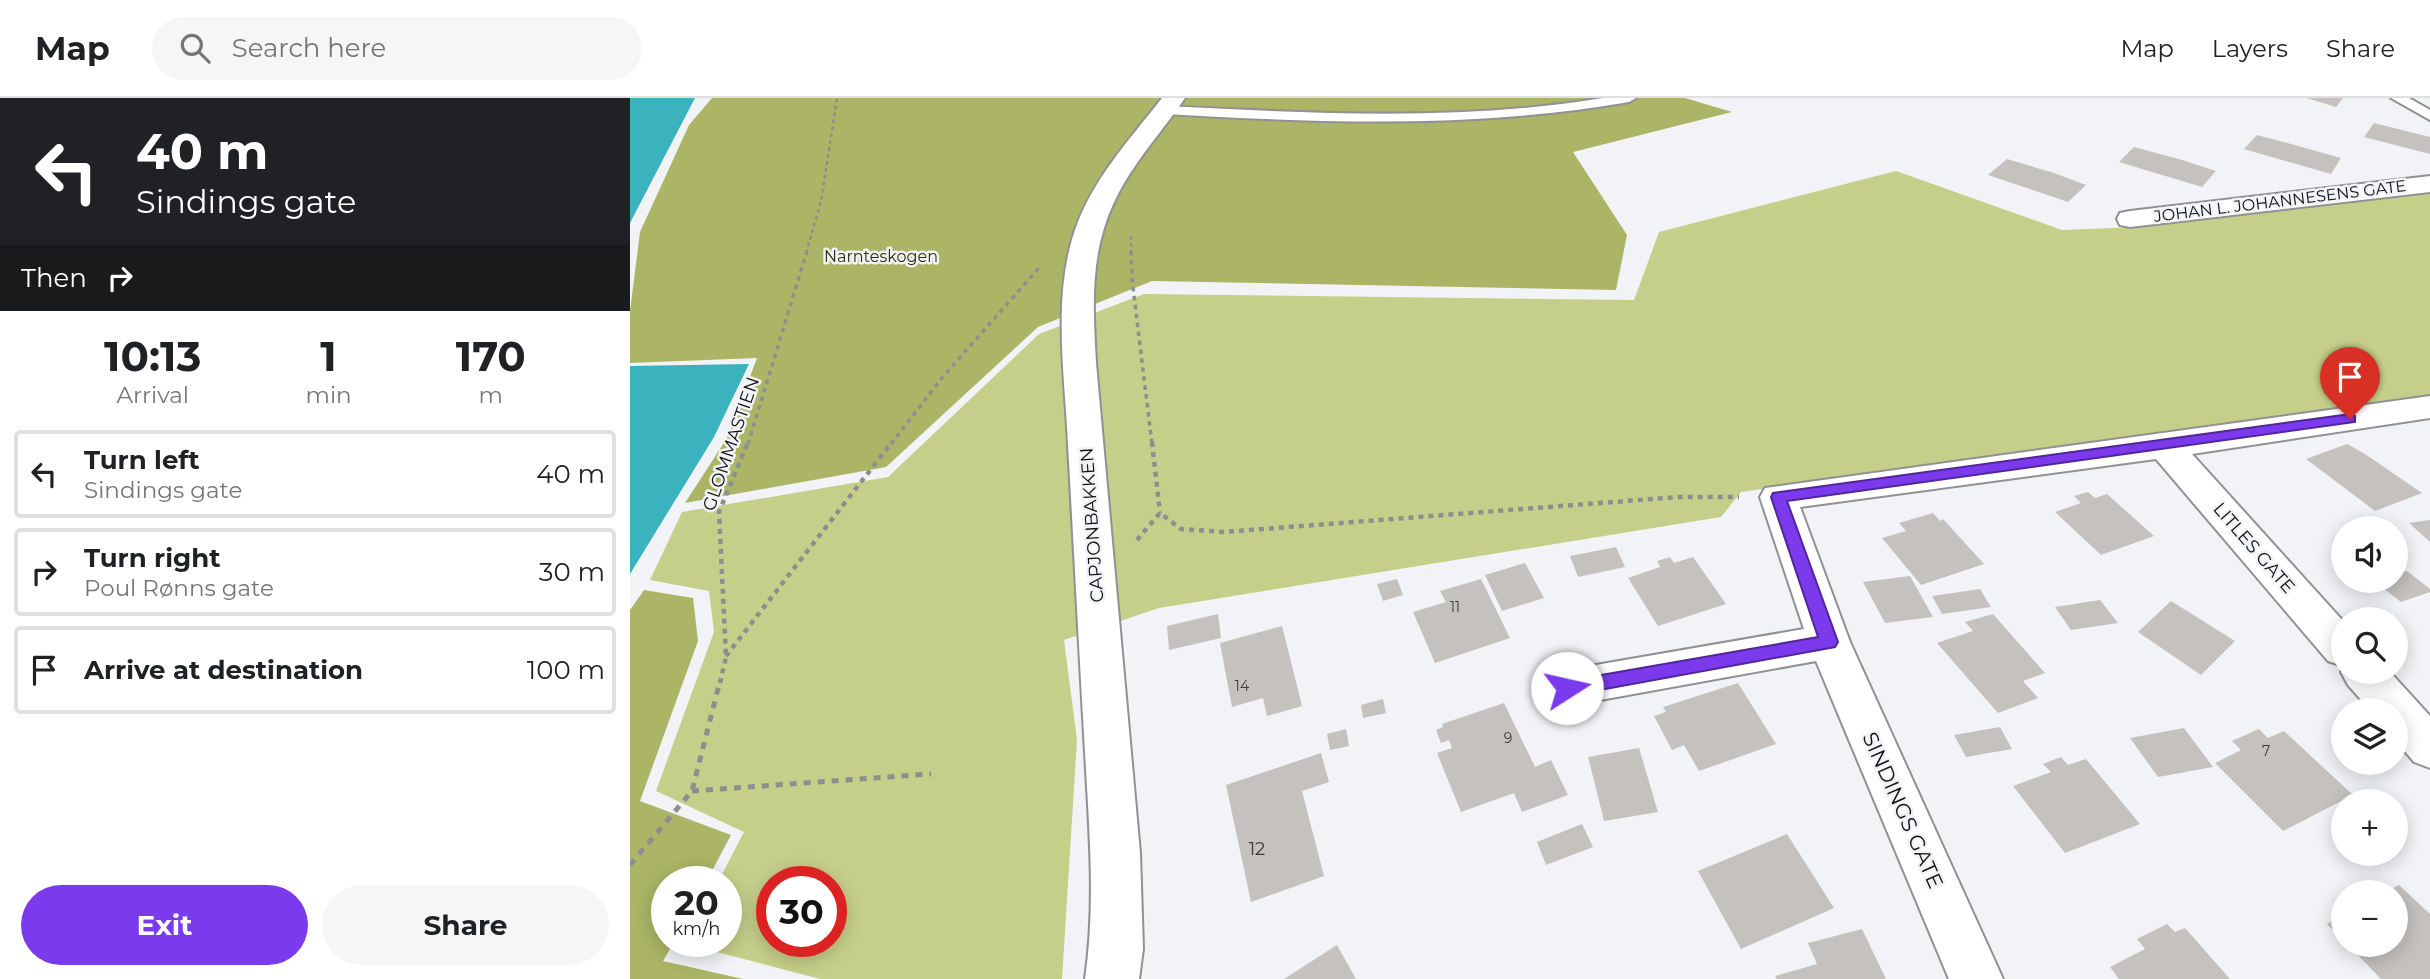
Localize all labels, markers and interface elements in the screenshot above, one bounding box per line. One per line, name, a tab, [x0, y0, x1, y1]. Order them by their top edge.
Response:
search box	[152, 17, 642, 80]
text: Map	[35, 28, 110, 68]
icon: search	[176, 29, 214, 67]
text: Search here	[232, 32, 386, 64]
text: Map	[2120, 34, 2174, 63]
text: Layers	[2212, 34, 2288, 63]
text: Share	[2326, 34, 2395, 63]
text: 40 m	[136, 122, 268, 181]
icon: left	[21, 126, 112, 217]
street label: JOHAN L. JOHANNESENS GATE	[2152, 176, 2407, 226]
text: Sindings gate	[136, 182, 356, 221]
park label: Narnteskogen	[824, 247, 938, 266]
icon: right	[101, 259, 139, 297]
text: Then	[21, 262, 87, 294]
text: 10:13	[104, 330, 201, 382]
text: 1	[320, 330, 337, 382]
text: 170	[456, 330, 526, 382]
pin	[2320, 347, 2380, 419]
icon: arrive	[2331, 358, 2369, 396]
street label: GLOMMASTIEN	[698, 374, 764, 514]
text: Arrival	[116, 381, 189, 409]
text: min	[305, 381, 352, 409]
text: m	[479, 381, 503, 409]
text: Turn left	[84, 444, 200, 476]
street label: CAPJONBAKKEN	[1076, 447, 1108, 603]
icon: left	[25, 455, 63, 493]
text: 40 m	[536, 458, 605, 490]
text: Sindings gate	[84, 476, 242, 504]
street label: LITLES GATE	[2209, 498, 2299, 598]
map controls	[2331, 516, 2408, 957]
button: sound	[2331, 516, 2408, 593]
text: Turn right	[84, 542, 220, 574]
icon: right	[25, 553, 63, 591]
text: 30 m	[539, 556, 605, 588]
text: Poul Rønns gate	[84, 574, 274, 602]
house number: 11	[1450, 598, 1460, 616]
button: search	[2331, 607, 2408, 684]
icon: arrive	[25, 651, 63, 689]
position arrow	[1530, 651, 1604, 725]
text: Arrive at destination	[84, 654, 363, 686]
text: 100 m	[527, 654, 605, 686]
house number: 14	[1235, 677, 1250, 695]
button: layers	[2331, 698, 2408, 775]
street label: SINDINGS GATE	[1857, 728, 1949, 892]
house number: 9	[1504, 729, 1512, 747]
house number: 7	[2262, 742, 2270, 760]
button: +	[2331, 789, 2408, 866]
house number: 12	[1249, 838, 1265, 860]
speed limit sign: 30	[756, 866, 847, 957]
button: −	[2331, 880, 2408, 957]
text: 20	[674, 881, 719, 924]
button: Exit	[21, 885, 308, 965]
button: Share	[322, 885, 609, 965]
text: km/h	[672, 918, 721, 940]

